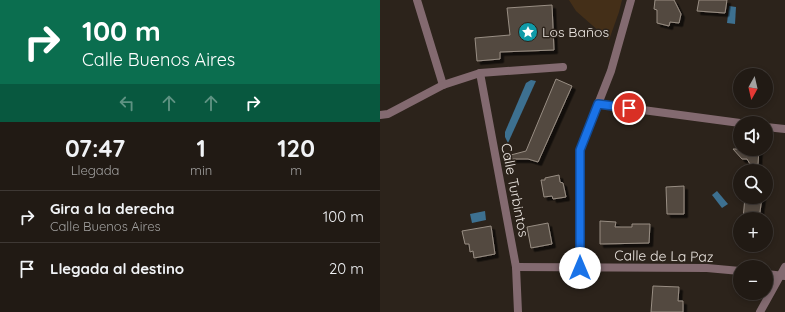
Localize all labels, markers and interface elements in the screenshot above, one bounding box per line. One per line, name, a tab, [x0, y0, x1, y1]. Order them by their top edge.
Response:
text: 100 m	[82, 13, 161, 48]
icon: right	[16, 16, 68, 68]
place icon: Los Baños	[517, 21, 539, 43]
place label: Los Baños	[542, 23, 609, 41]
text: Calle Buenos Aires	[82, 48, 235, 71]
north arrow	[733, 68, 773, 108]
map controls	[733, 68, 773, 300]
pin	[612, 91, 646, 125]
icon: left	[116, 92, 138, 114]
icon: ahead	[158, 92, 180, 114]
icon: ahead	[200, 92, 222, 114]
icon: right	[242, 92, 264, 114]
icon: arrive	[618, 97, 640, 119]
button: sound	[733, 116, 773, 156]
text: 07:47	[65, 133, 125, 163]
text: 1	[196, 133, 206, 163]
text: 120	[277, 133, 315, 163]
street label: Calle Turbintos	[497, 142, 533, 238]
text: Llegada	[71, 162, 119, 178]
text: min	[190, 162, 212, 178]
text: m	[290, 162, 302, 178]
button: search	[733, 164, 773, 204]
text: Gira a la derecha	[50, 199, 175, 218]
icon: right	[16, 206, 38, 228]
text: 100 m	[323, 207, 364, 226]
button: +	[733, 212, 773, 252]
text: Calle Buenos Aires	[50, 218, 161, 234]
street label: Calle de La Paz	[614, 246, 714, 266]
position arrow	[559, 247, 601, 289]
icon: arrive	[16, 258, 38, 280]
text: Llegada al destino	[50, 259, 184, 278]
text: 20 m	[329, 259, 364, 278]
button: −	[733, 260, 773, 300]

